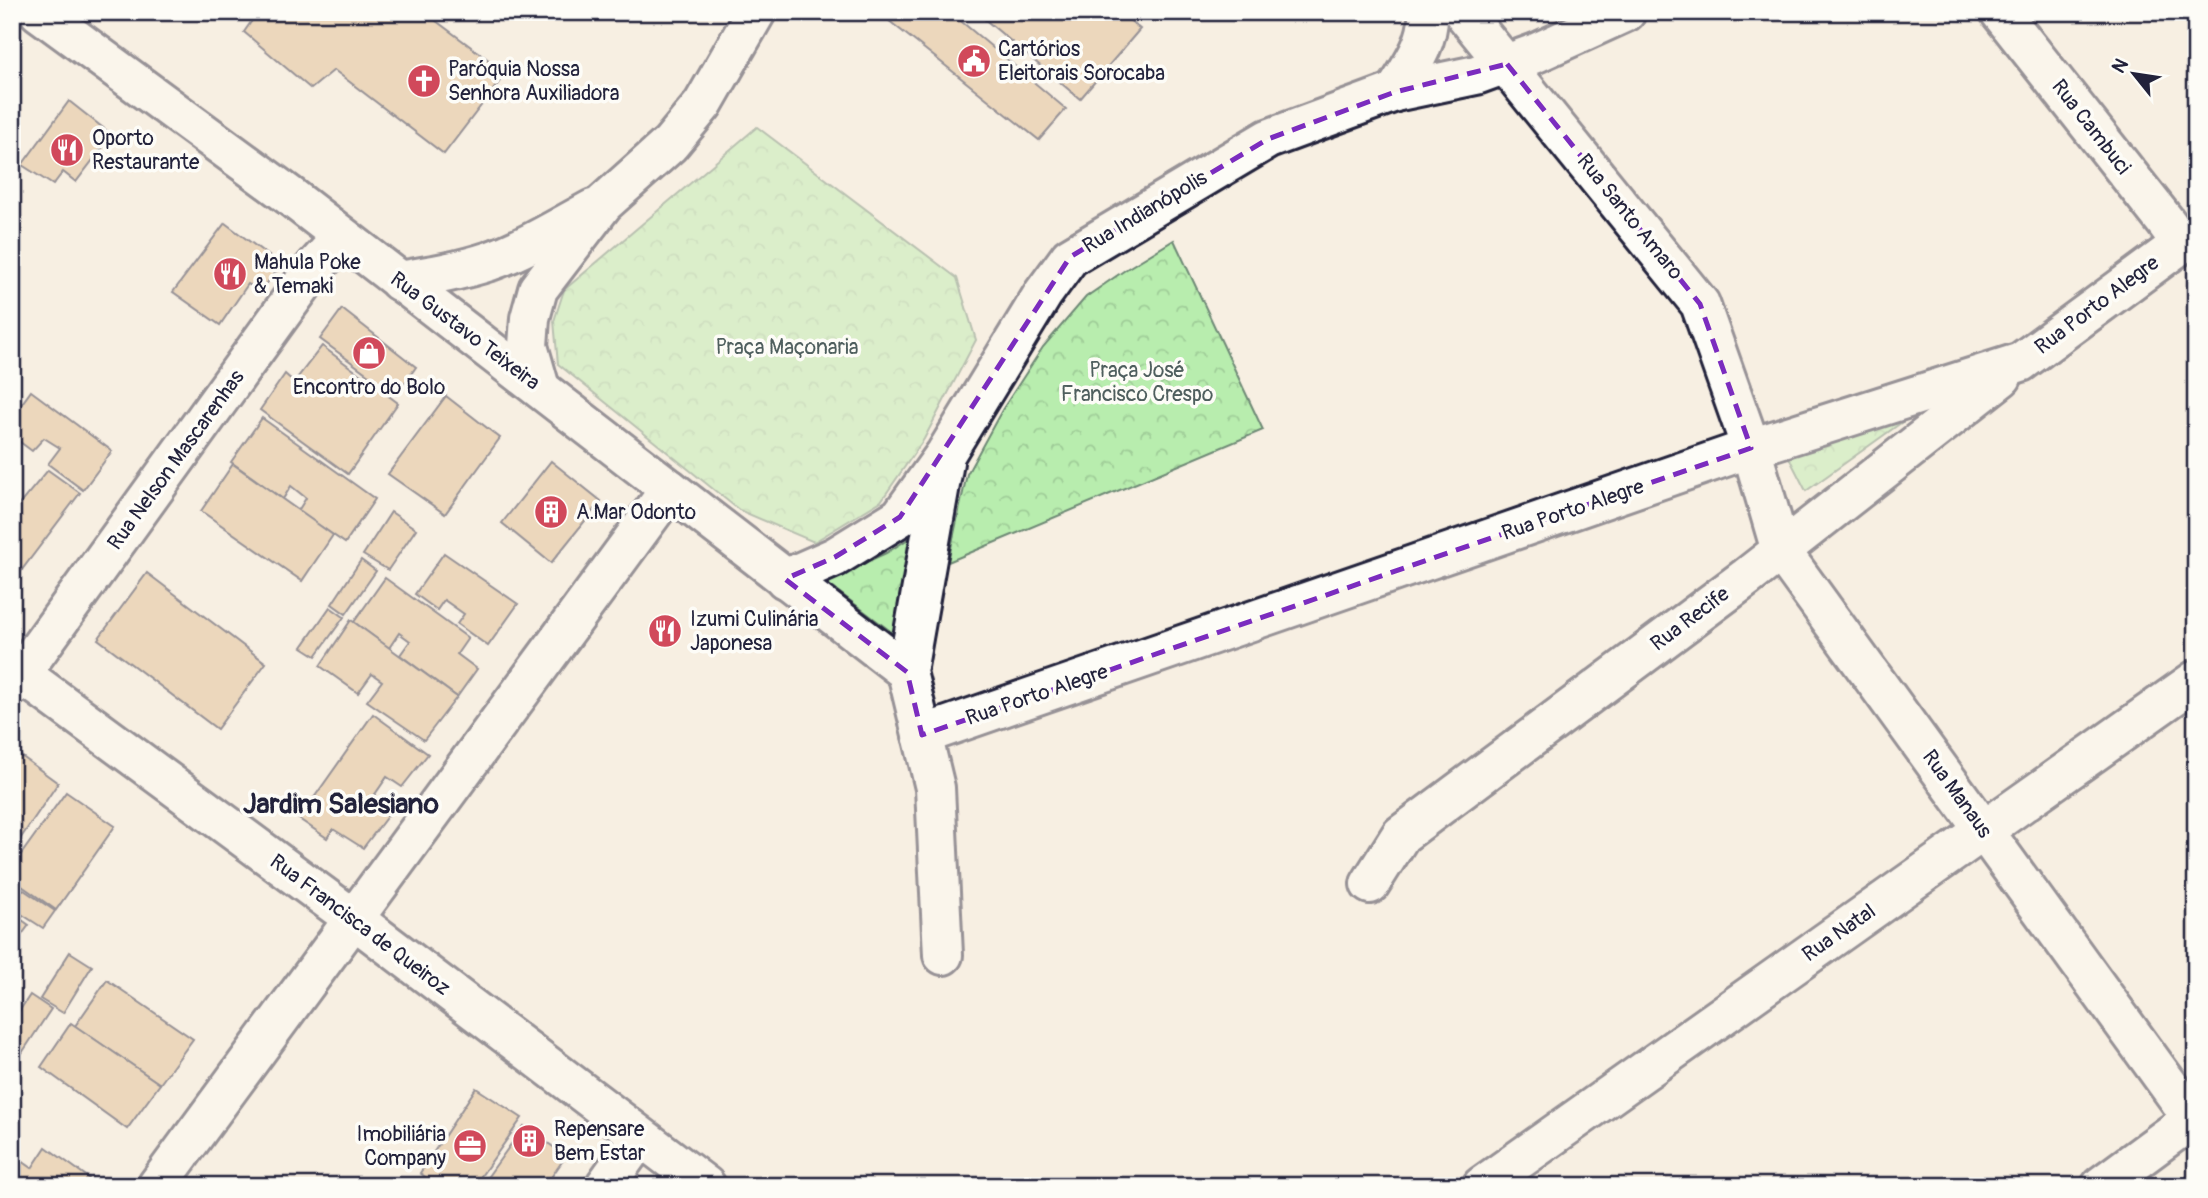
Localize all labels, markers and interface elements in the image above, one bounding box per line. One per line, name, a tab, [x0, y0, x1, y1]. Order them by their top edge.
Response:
place label: Cartórios Eleitorais Sorocaba	[998, 36, 1165, 87]
north arrow	[2100, 38, 2170, 108]
public building icon: Cartórios Eleitorais Sorocaba	[955, 42, 993, 80]
text: N	[2107, 54, 2134, 78]
place label: Paróquia Nossa Senhora Auxiliadora	[448, 56, 620, 107]
church icon: Paróquia Nossa Senhora Auxiliadora	[405, 62, 443, 100]
street label: Rua Cambuci	[2045, 74, 2137, 180]
place label: Oporto Restaurante	[92, 125, 200, 176]
restaurant icon: Oporto Restaurante	[48, 131, 86, 169]
street label: Rua Santo Amaro	[1571, 149, 1689, 285]
street label: Rua Indianópolis	[1078, 164, 1213, 260]
place label: Mahula Poke & Temaki	[254, 249, 361, 300]
street label: Rua Porto Alegre	[2030, 249, 2165, 361]
restaurant icon: Mahula Poke & Temaki	[211, 255, 249, 293]
street label: Rua Gustavo Teixeira	[385, 266, 545, 396]
shop icon: Encontro do Bolo	[350, 334, 388, 372]
park label: Praça Maçonaria	[715, 334, 859, 361]
park label: Praça José Francisco Crespo	[1061, 357, 1213, 408]
street label: Rua Nelson Mascarenhas	[102, 364, 251, 555]
place label: Encontro do Bolo	[293, 374, 445, 401]
street label: Rua Porto Alegre	[1498, 473, 1648, 547]
building icon: A.Mar Odonto	[532, 493, 570, 531]
place label: A.Mar Odonto	[576, 499, 696, 526]
street label: Rua Recife	[1645, 580, 1735, 657]
place label: Izumi Culinária Japonesa	[690, 606, 818, 657]
restaurant icon: Izumi Culinária Japonesa	[646, 612, 684, 650]
street label: Rua Porto Alegre	[962, 658, 1112, 732]
street label: Rua Manaus	[1916, 745, 1998, 844]
district label: Jardim Salesiano	[243, 787, 439, 822]
street label: Rua Francisca de Queiroz	[264, 848, 456, 1002]
street label: Rua Natal	[1797, 898, 1881, 968]
place label: Repensare Bem Estar	[554, 1116, 646, 1167]
place label: Imobiliária Company	[357, 1121, 446, 1172]
building icon: Repensare Bem Estar	[510, 1122, 548, 1160]
office icon: Imobiliária Company	[451, 1127, 489, 1165]

